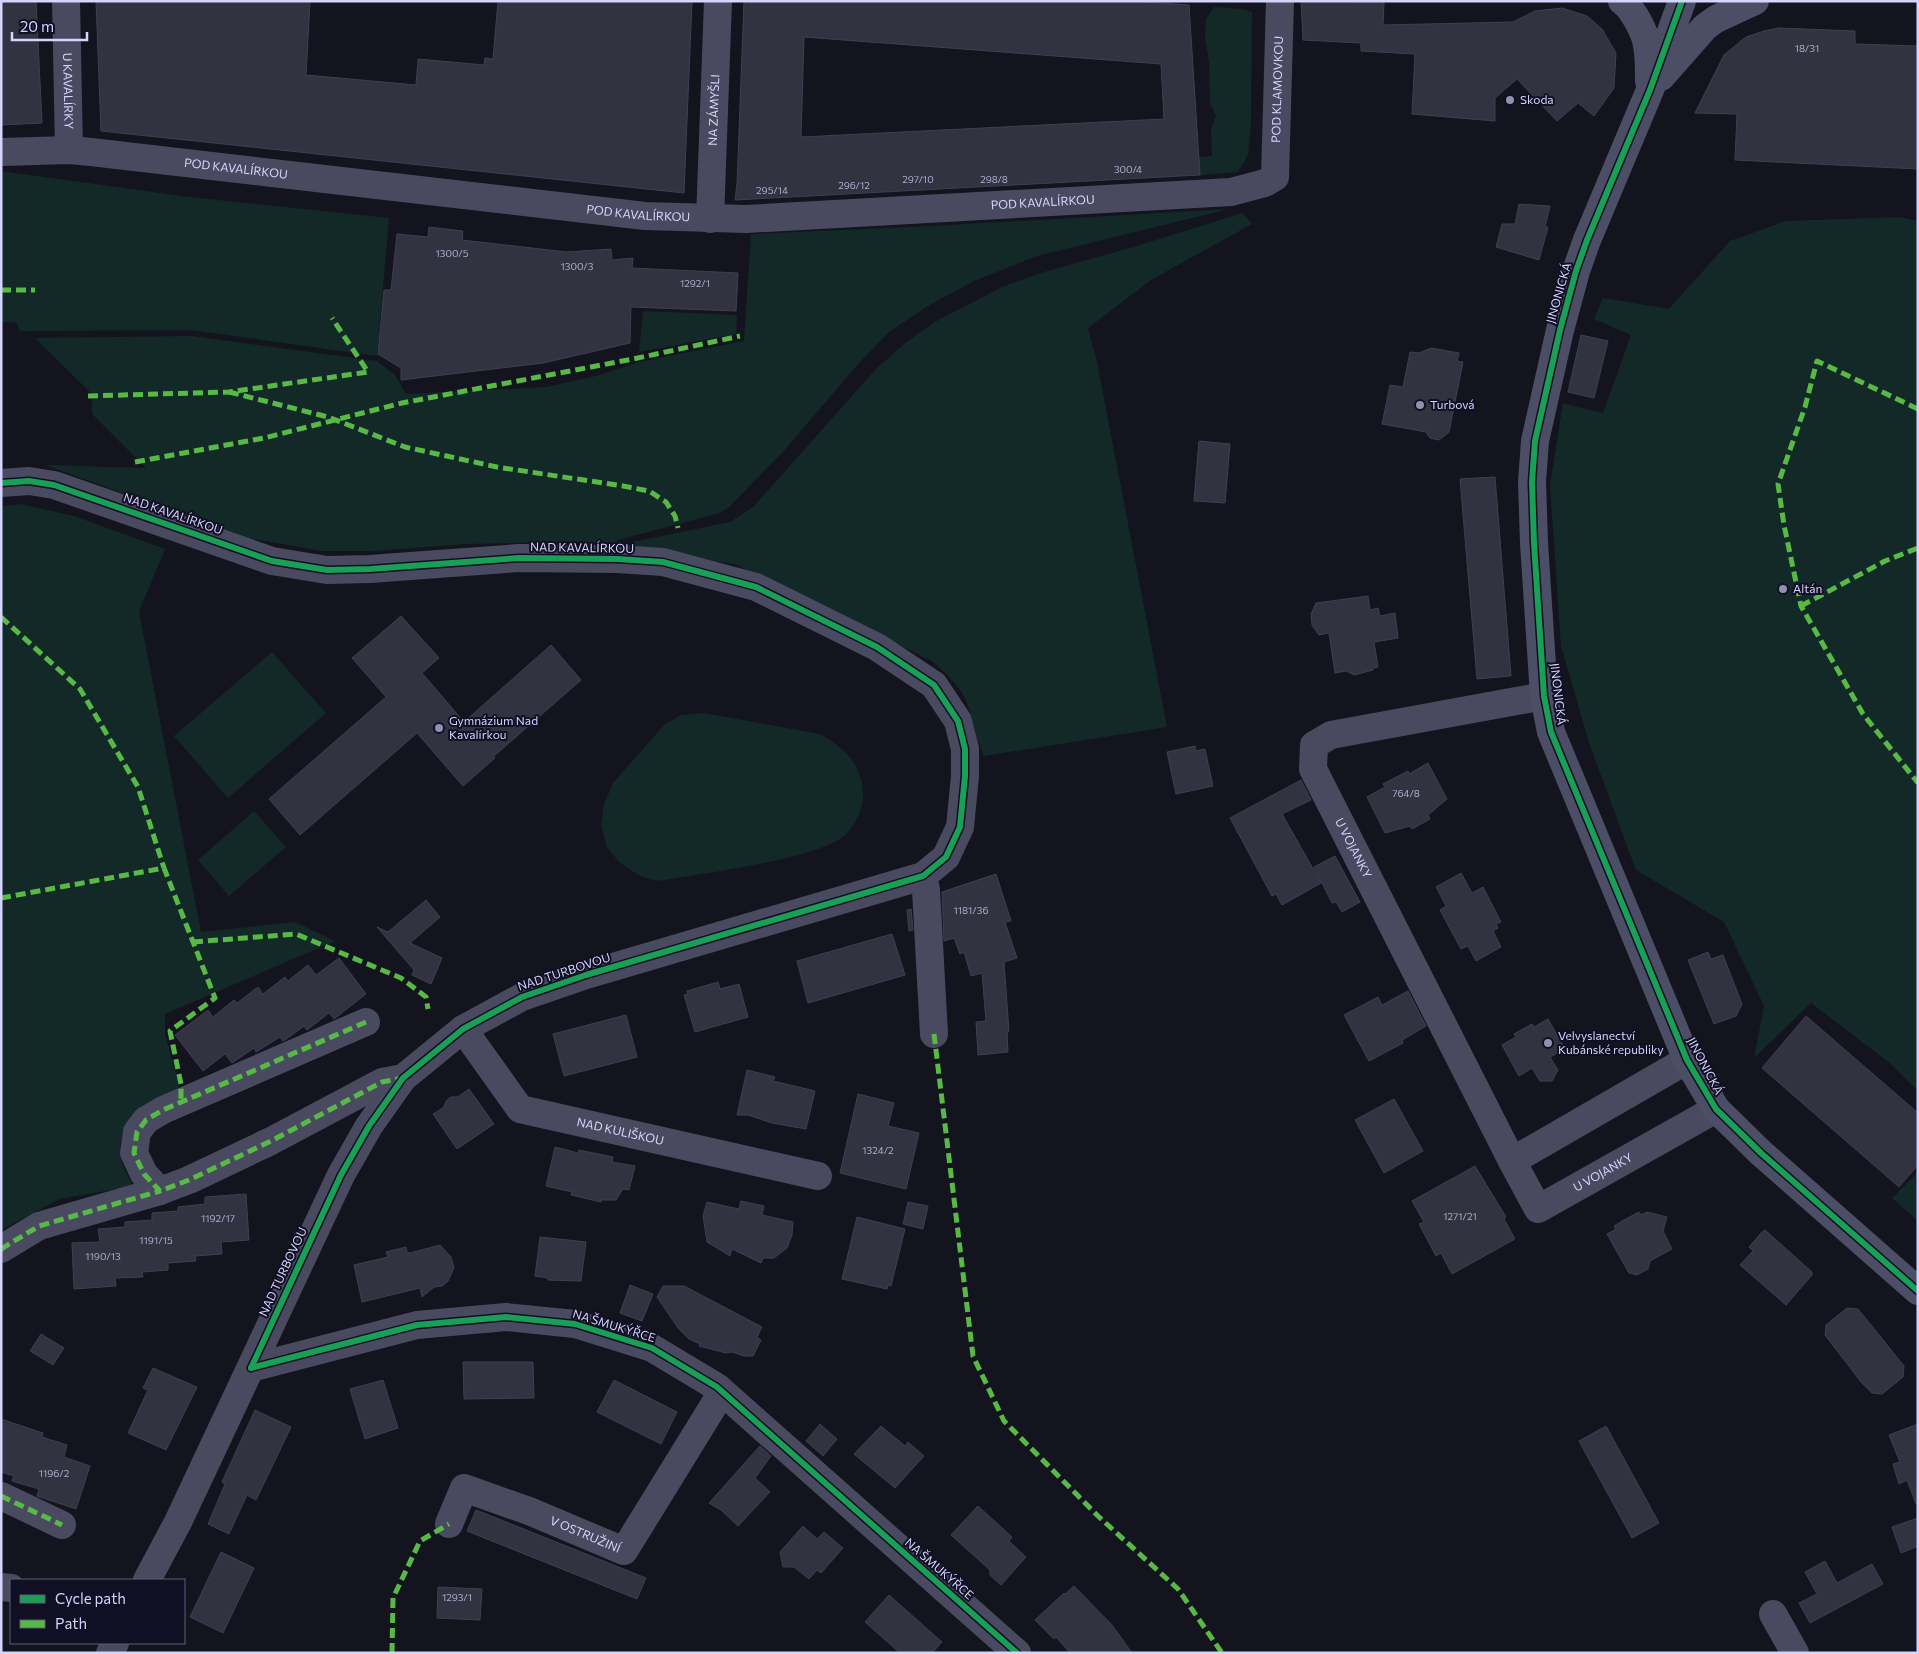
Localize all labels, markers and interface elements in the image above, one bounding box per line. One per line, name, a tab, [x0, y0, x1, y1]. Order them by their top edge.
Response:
scale bar	[12, 10, 88, 42]
text: 20 m	[20, 17, 54, 35]
street label: POD KLAMOVKOU	[1268, 36, 1285, 143]
house number: 18/31	[1795, 42, 1819, 54]
street label: U KAVALÍRKY	[61, 53, 77, 129]
street label: NA ZÁMYŠLI	[705, 74, 721, 146]
place label: Skoda	[1520, 92, 1554, 106]
marker: Skoda	[1504, 94, 1516, 106]
street label: POD KAVALÍRKOU	[183, 155, 289, 181]
house number: 300/4	[1114, 163, 1142, 175]
house number: 297/10	[902, 173, 934, 185]
house number: 298/8	[980, 173, 1008, 185]
house number: 296/12	[838, 179, 870, 191]
house number: 295/14	[756, 184, 788, 196]
street label: POD KAVALÍRKOU	[990, 192, 1095, 211]
street label: POD KAVALÍRKOU	[586, 201, 690, 223]
house number: 1300/5	[435, 247, 469, 259]
house number: 1300/3	[561, 260, 594, 272]
street label: JINONICKÁ	[1543, 261, 1574, 325]
house number: 1292/1	[680, 277, 710, 289]
place label: Turbová	[1430, 397, 1475, 411]
marker: Turbová	[1414, 399, 1426, 411]
street label: NAD KAVALÍRKOU	[122, 489, 225, 537]
street label: NAD KAVALÍRKOU	[530, 539, 634, 555]
place label: Altán	[1793, 581, 1822, 595]
marker: Altán	[1777, 583, 1789, 595]
street label: JINONICKÁ	[1547, 662, 1570, 726]
place label: Gymnázium Nad Kavalírkou	[449, 713, 538, 741]
marker: Gymnázium Nad Kavalírkou	[433, 722, 445, 734]
house number: 764/8	[1392, 787, 1420, 799]
street label: U VOJANKY	[1333, 815, 1375, 880]
house number: 1181/36	[953, 904, 989, 916]
street label: NAD TURBOVOU	[515, 949, 612, 993]
place label: Velvyslanectví Kubánské republiky	[1558, 1028, 1664, 1056]
street label: JINONICKÁ	[1684, 1035, 1727, 1097]
marker: Velvyslanectví Kubánské republiky	[1542, 1037, 1554, 1049]
street label: NAD KULIŠKOU	[576, 1114, 665, 1147]
house number: 1324/2	[862, 1144, 894, 1156]
street label: U VOJANKY	[1570, 1149, 1635, 1194]
house number: 1271/21	[1443, 1210, 1477, 1222]
house number: 1192/17	[201, 1212, 235, 1224]
street label: NAD TURBOVOU	[255, 1225, 309, 1318]
house number: 1191/15	[139, 1234, 173, 1246]
house number: 1190/13	[85, 1250, 121, 1262]
street label: NA ŠMUKÝŘCE	[571, 1306, 657, 1344]
house number: 1196/2	[39, 1467, 70, 1479]
street label: V OSTRUŽINÍ	[548, 1513, 624, 1555]
street label: NA ŠMUKÝŘCE	[903, 1535, 977, 1602]
legend	[10, 1579, 185, 1644]
text: Cycle path	[55, 1589, 126, 1607]
house number: 1293/1	[442, 1591, 472, 1603]
text: Path	[55, 1614, 87, 1632]

